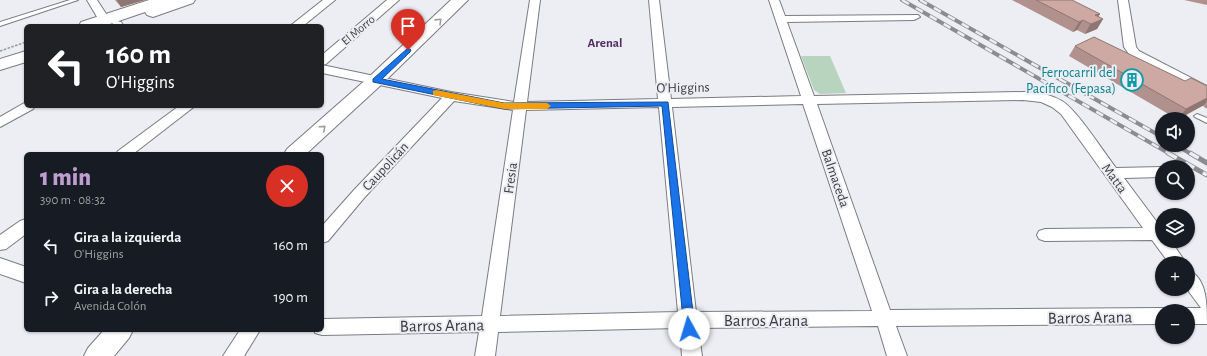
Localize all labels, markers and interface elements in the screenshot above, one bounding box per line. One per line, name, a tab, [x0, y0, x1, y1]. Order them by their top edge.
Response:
pin	[391, 9, 425, 50]
street label: El Morro	[339, 13, 377, 47]
icon: arrive	[397, 15, 419, 37]
one-way arrow	[434, 18, 442, 25]
district label: Arenal	[588, 37, 622, 50]
icon: left	[40, 40, 92, 92]
text: 160 m	[106, 41, 171, 69]
place label: Ferrocarril del Pacífico (Fepasa)	[1026, 66, 1116, 96]
building icon: Ferrocarril del Pacífico (Fepasa)	[1119, 67, 1145, 93]
text: O'Higgins	[106, 74, 175, 92]
street label: O'Higgins	[656, 81, 710, 95]
map controls	[1155, 112, 1195, 344]
button: sound	[1155, 112, 1195, 152]
one-way arrow	[318, 126, 325, 133]
street label: Caupolicán	[360, 140, 411, 194]
street label: Balmaceda	[819, 147, 852, 210]
button: search	[1155, 160, 1195, 200]
street label: Fresia	[502, 161, 520, 195]
street label: Matta	[1099, 161, 1130, 196]
button: close	[266, 165, 308, 207]
text: 1 min	[40, 166, 91, 190]
text: 390 m · 08:32	[40, 194, 105, 207]
button: layers	[1155, 208, 1195, 248]
text: Gira a la izquierda	[74, 230, 181, 245]
icon: left	[40, 235, 62, 257]
text: 160 m	[273, 238, 308, 253]
text: O'Higgins	[74, 248, 124, 261]
button: +	[1155, 256, 1195, 296]
text: Gira a la derecha	[74, 282, 173, 297]
icon: right	[40, 287, 62, 309]
text: 190 m	[273, 290, 308, 305]
text: Avenida Colón	[74, 300, 146, 313]
button: −	[1155, 304, 1195, 344]
position arrow	[668, 308, 710, 350]
street label: Barros Arana	[1048, 308, 1133, 327]
street label: Barros Arana	[724, 312, 808, 329]
street label: Barros Arana	[400, 316, 485, 335]

